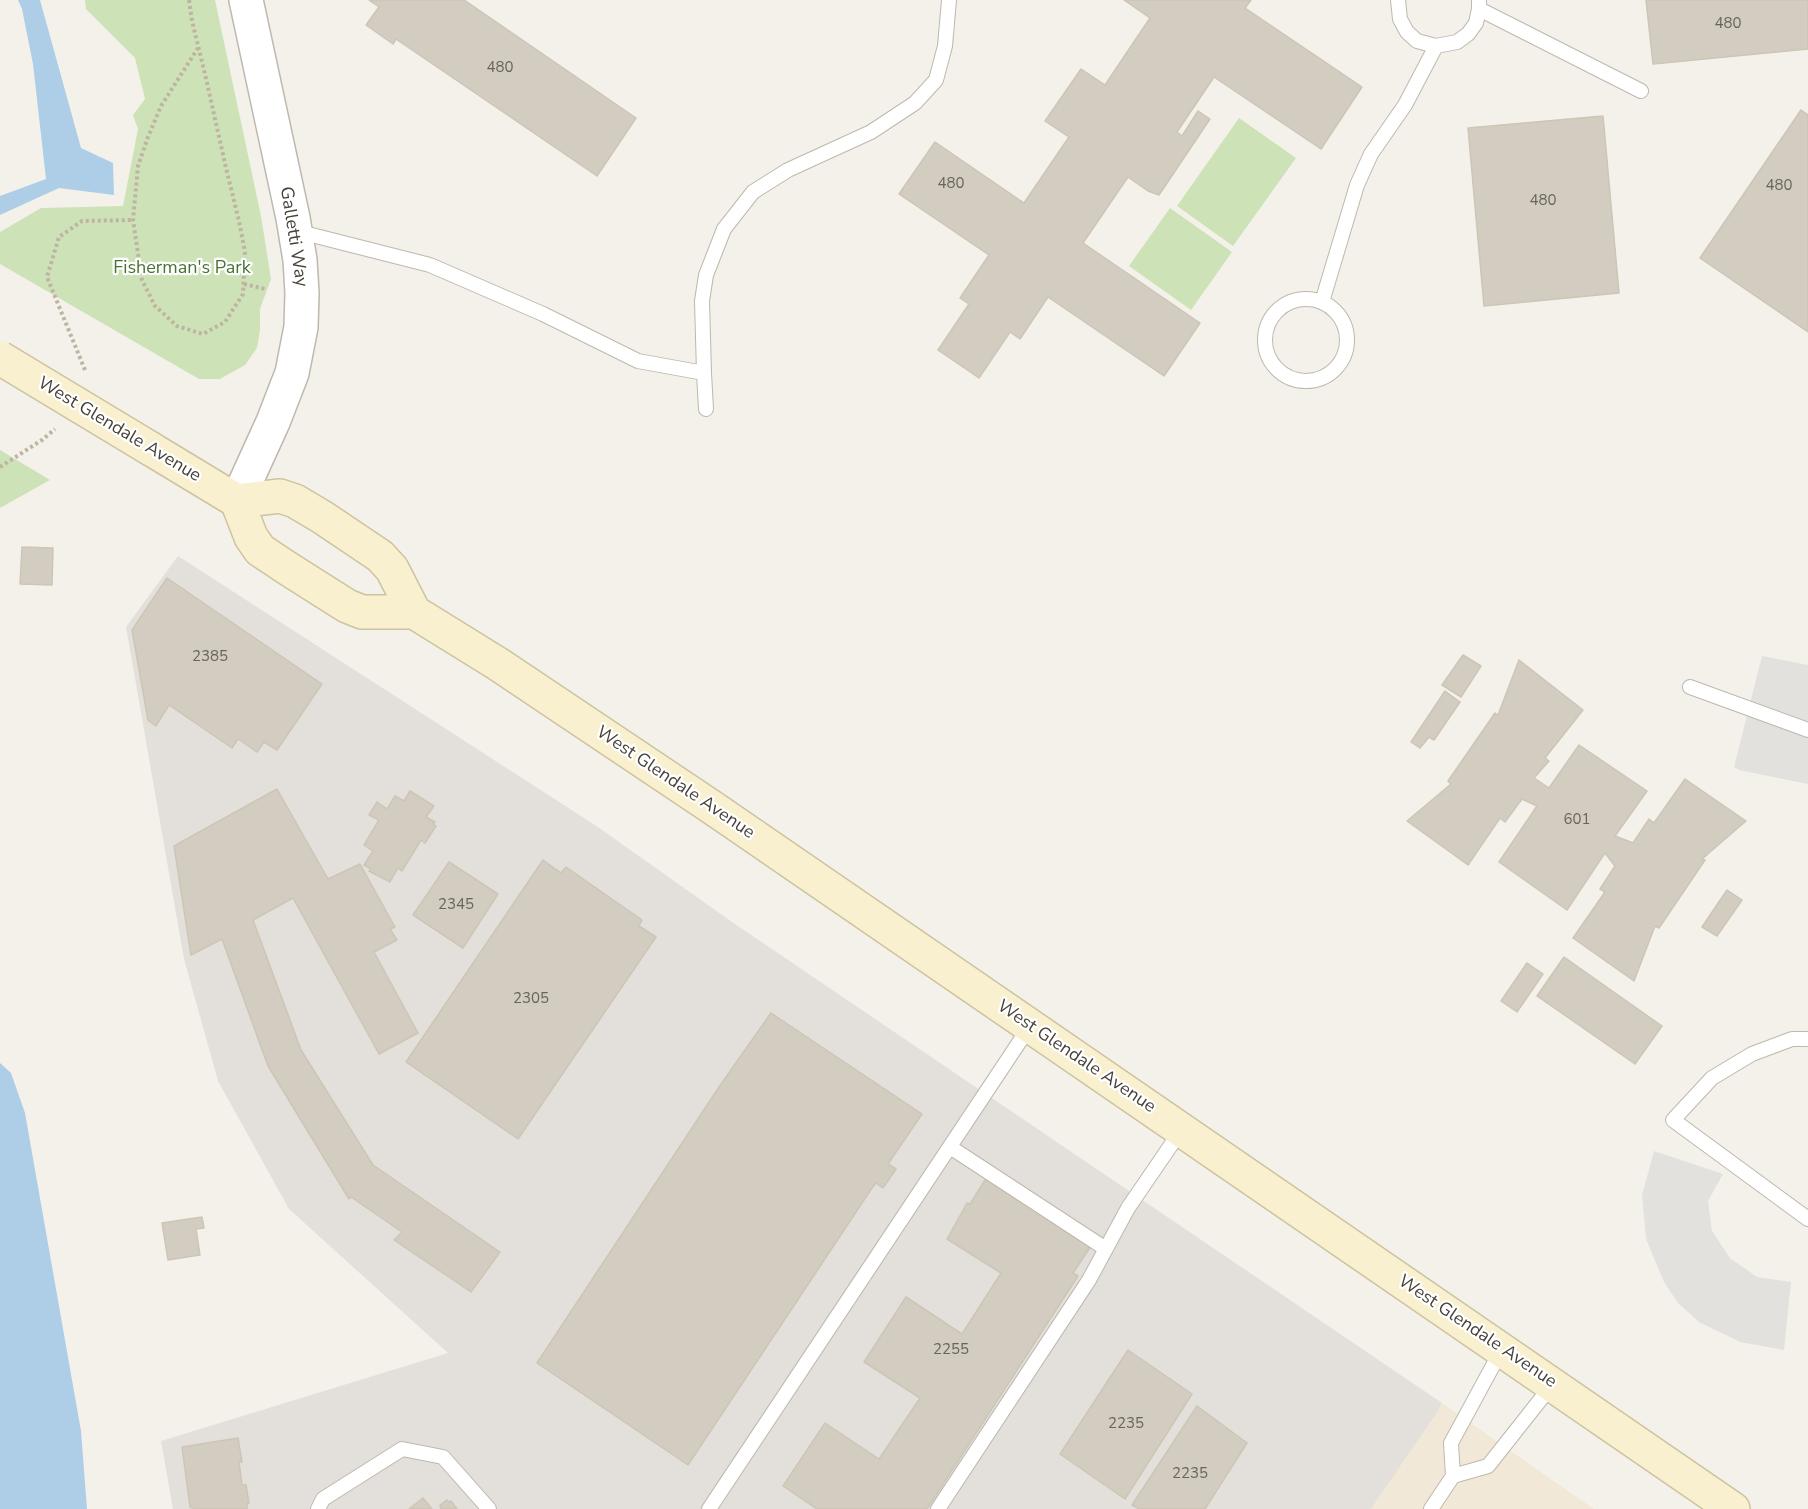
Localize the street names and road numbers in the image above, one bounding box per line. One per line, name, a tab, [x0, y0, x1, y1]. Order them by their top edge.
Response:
street label: Galletti Way	[274, 185, 312, 289]
street label: West Glendale Avenue	[33, 373, 205, 487]
street label: West Glendale Avenue	[592, 722, 758, 844]
street label: West Glendale Avenue	[993, 996, 1159, 1118]
street label: West Glendale Avenue	[1394, 1271, 1560, 1393]

